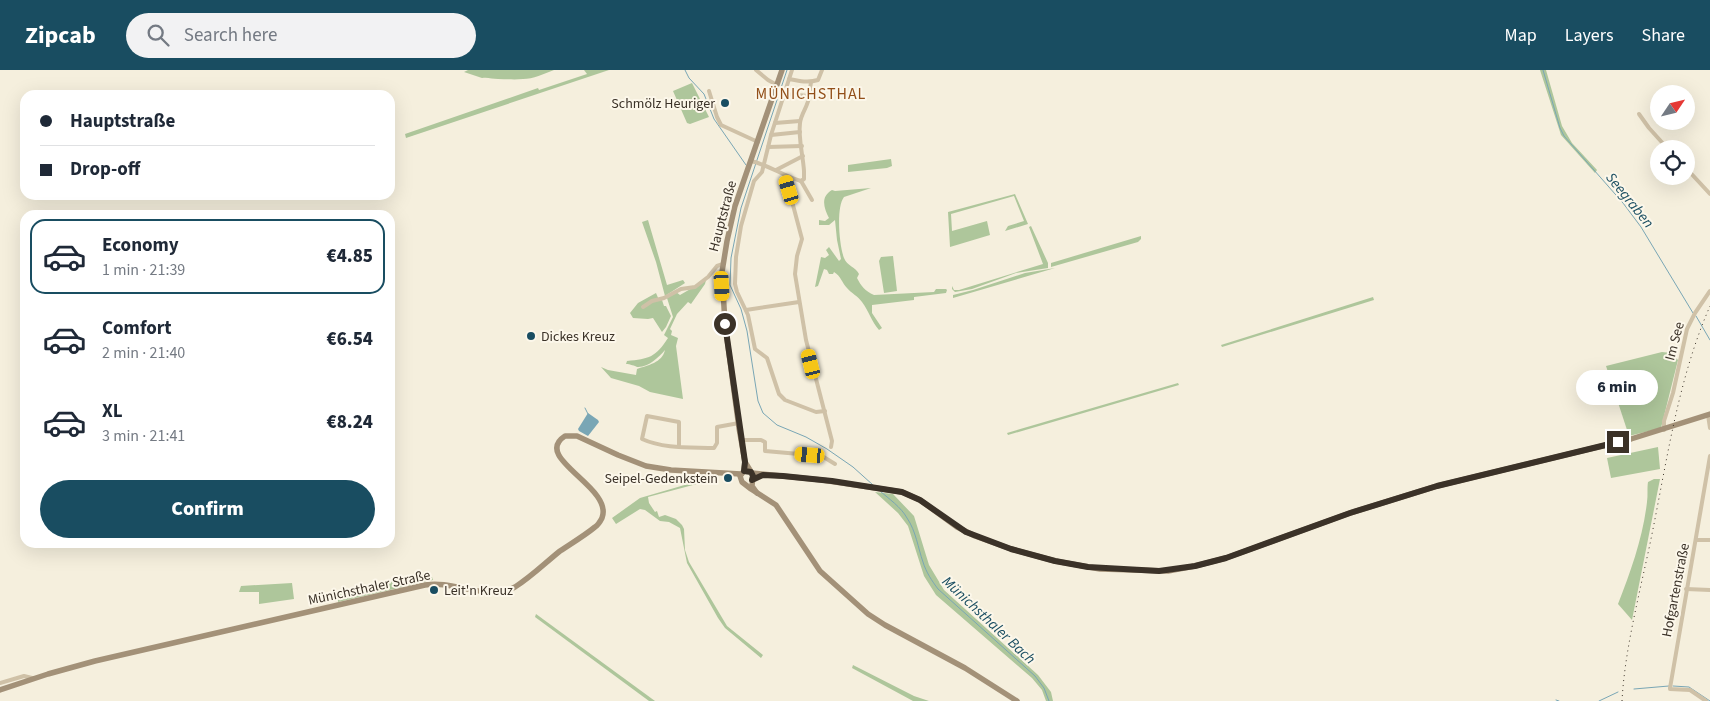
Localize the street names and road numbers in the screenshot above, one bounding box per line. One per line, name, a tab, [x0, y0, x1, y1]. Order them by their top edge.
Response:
street label: Hauptstraße	[704, 178, 742, 254]
street label: Im See	[1660, 320, 1690, 363]
street label: Hofgartenstraße	[1657, 541, 1695, 639]
street label: Münichsthaler Straße	[306, 565, 432, 611]

